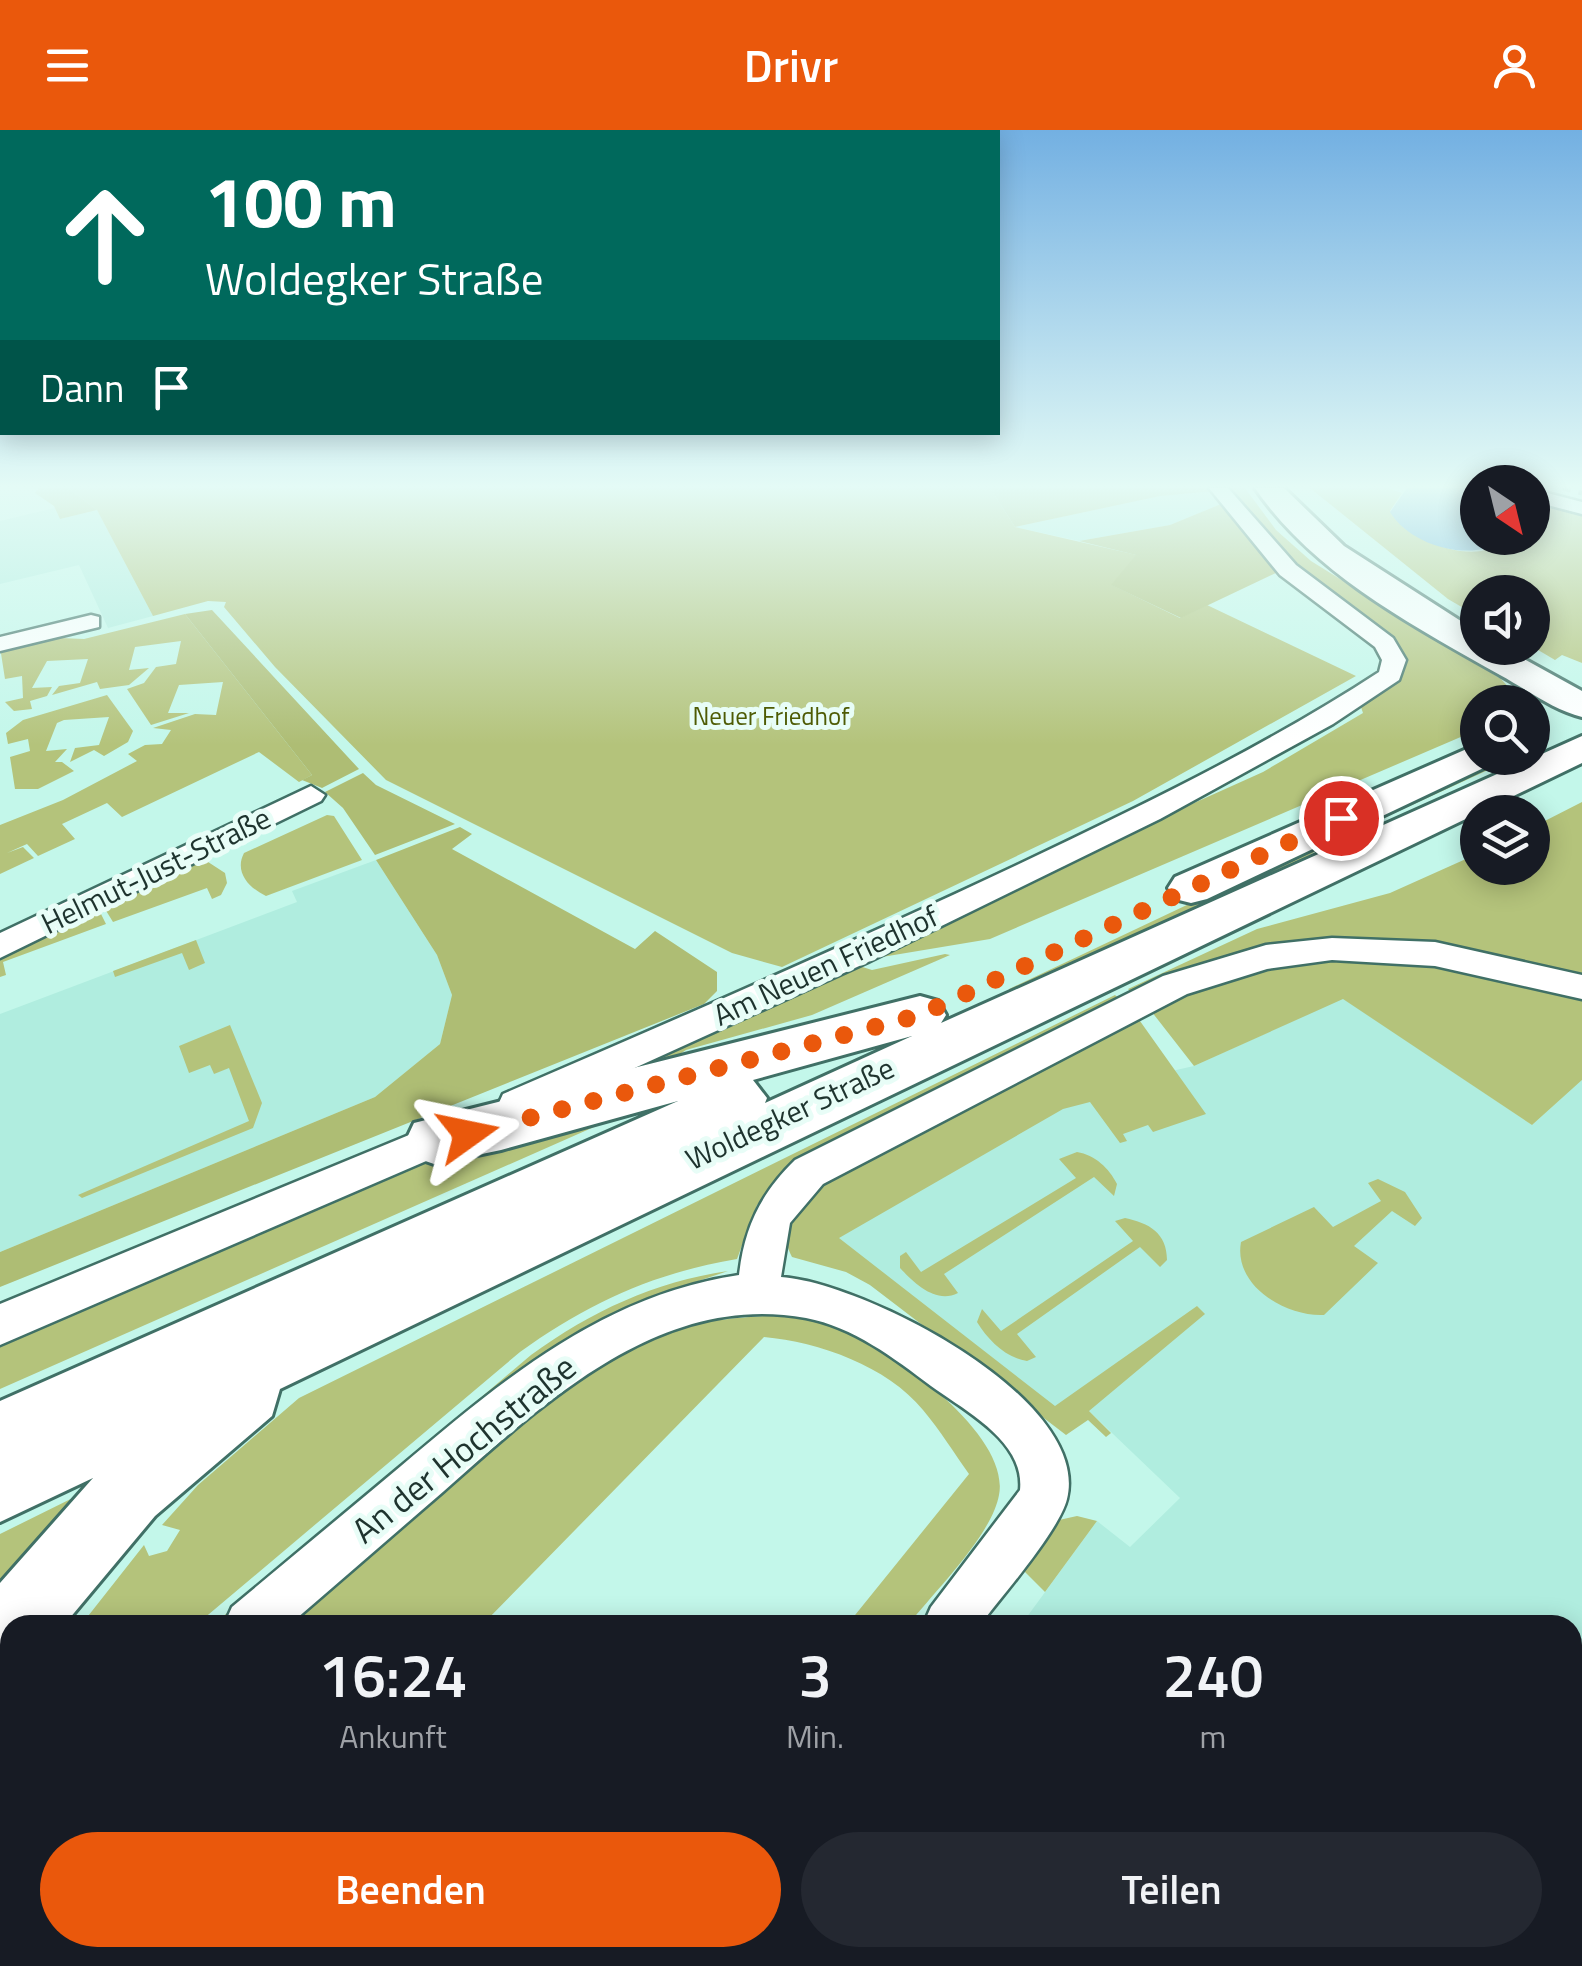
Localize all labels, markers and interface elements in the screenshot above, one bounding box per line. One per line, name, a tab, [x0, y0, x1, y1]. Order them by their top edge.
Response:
text: Drivr	[744, 31, 838, 99]
icon: menu	[40, 38, 95, 93]
icon: person	[1487, 38, 1542, 93]
text: 100 m	[205, 148, 397, 254]
icon: ahead	[40, 170, 170, 300]
text: Woldegker Straße	[205, 244, 543, 312]
text: Dann	[40, 359, 124, 417]
icon: arrive	[144, 360, 199, 415]
north arrow	[1460, 465, 1550, 555]
map controls	[1460, 465, 1550, 885]
button: sound	[1460, 575, 1550, 665]
button: search	[1460, 685, 1550, 775]
park label: Neuer Friedhof	[693, 697, 850, 735]
pin	[1299, 776, 1384, 861]
icon: arrive	[1314, 791, 1369, 846]
street label: Helmut-Just-Straße	[33, 795, 278, 946]
button: layers	[1460, 795, 1550, 885]
street label: Am Neuen Friedhof	[705, 893, 946, 1037]
street label: Woldegker Straße	[678, 1045, 902, 1182]
position arrow	[416, 1082, 520, 1186]
street label: An der Hochstraße	[339, 1341, 587, 1556]
text: 16:24	[319, 1629, 467, 1720]
text: 3	[798, 1629, 832, 1720]
text: 240	[1163, 1629, 1263, 1720]
text: Ankunft	[339, 1712, 447, 1760]
text: Min.	[786, 1712, 844, 1760]
text: m	[1200, 1712, 1226, 1760]
button: Beenden	[40, 1832, 781, 1947]
button: Teilen	[801, 1832, 1542, 1947]

